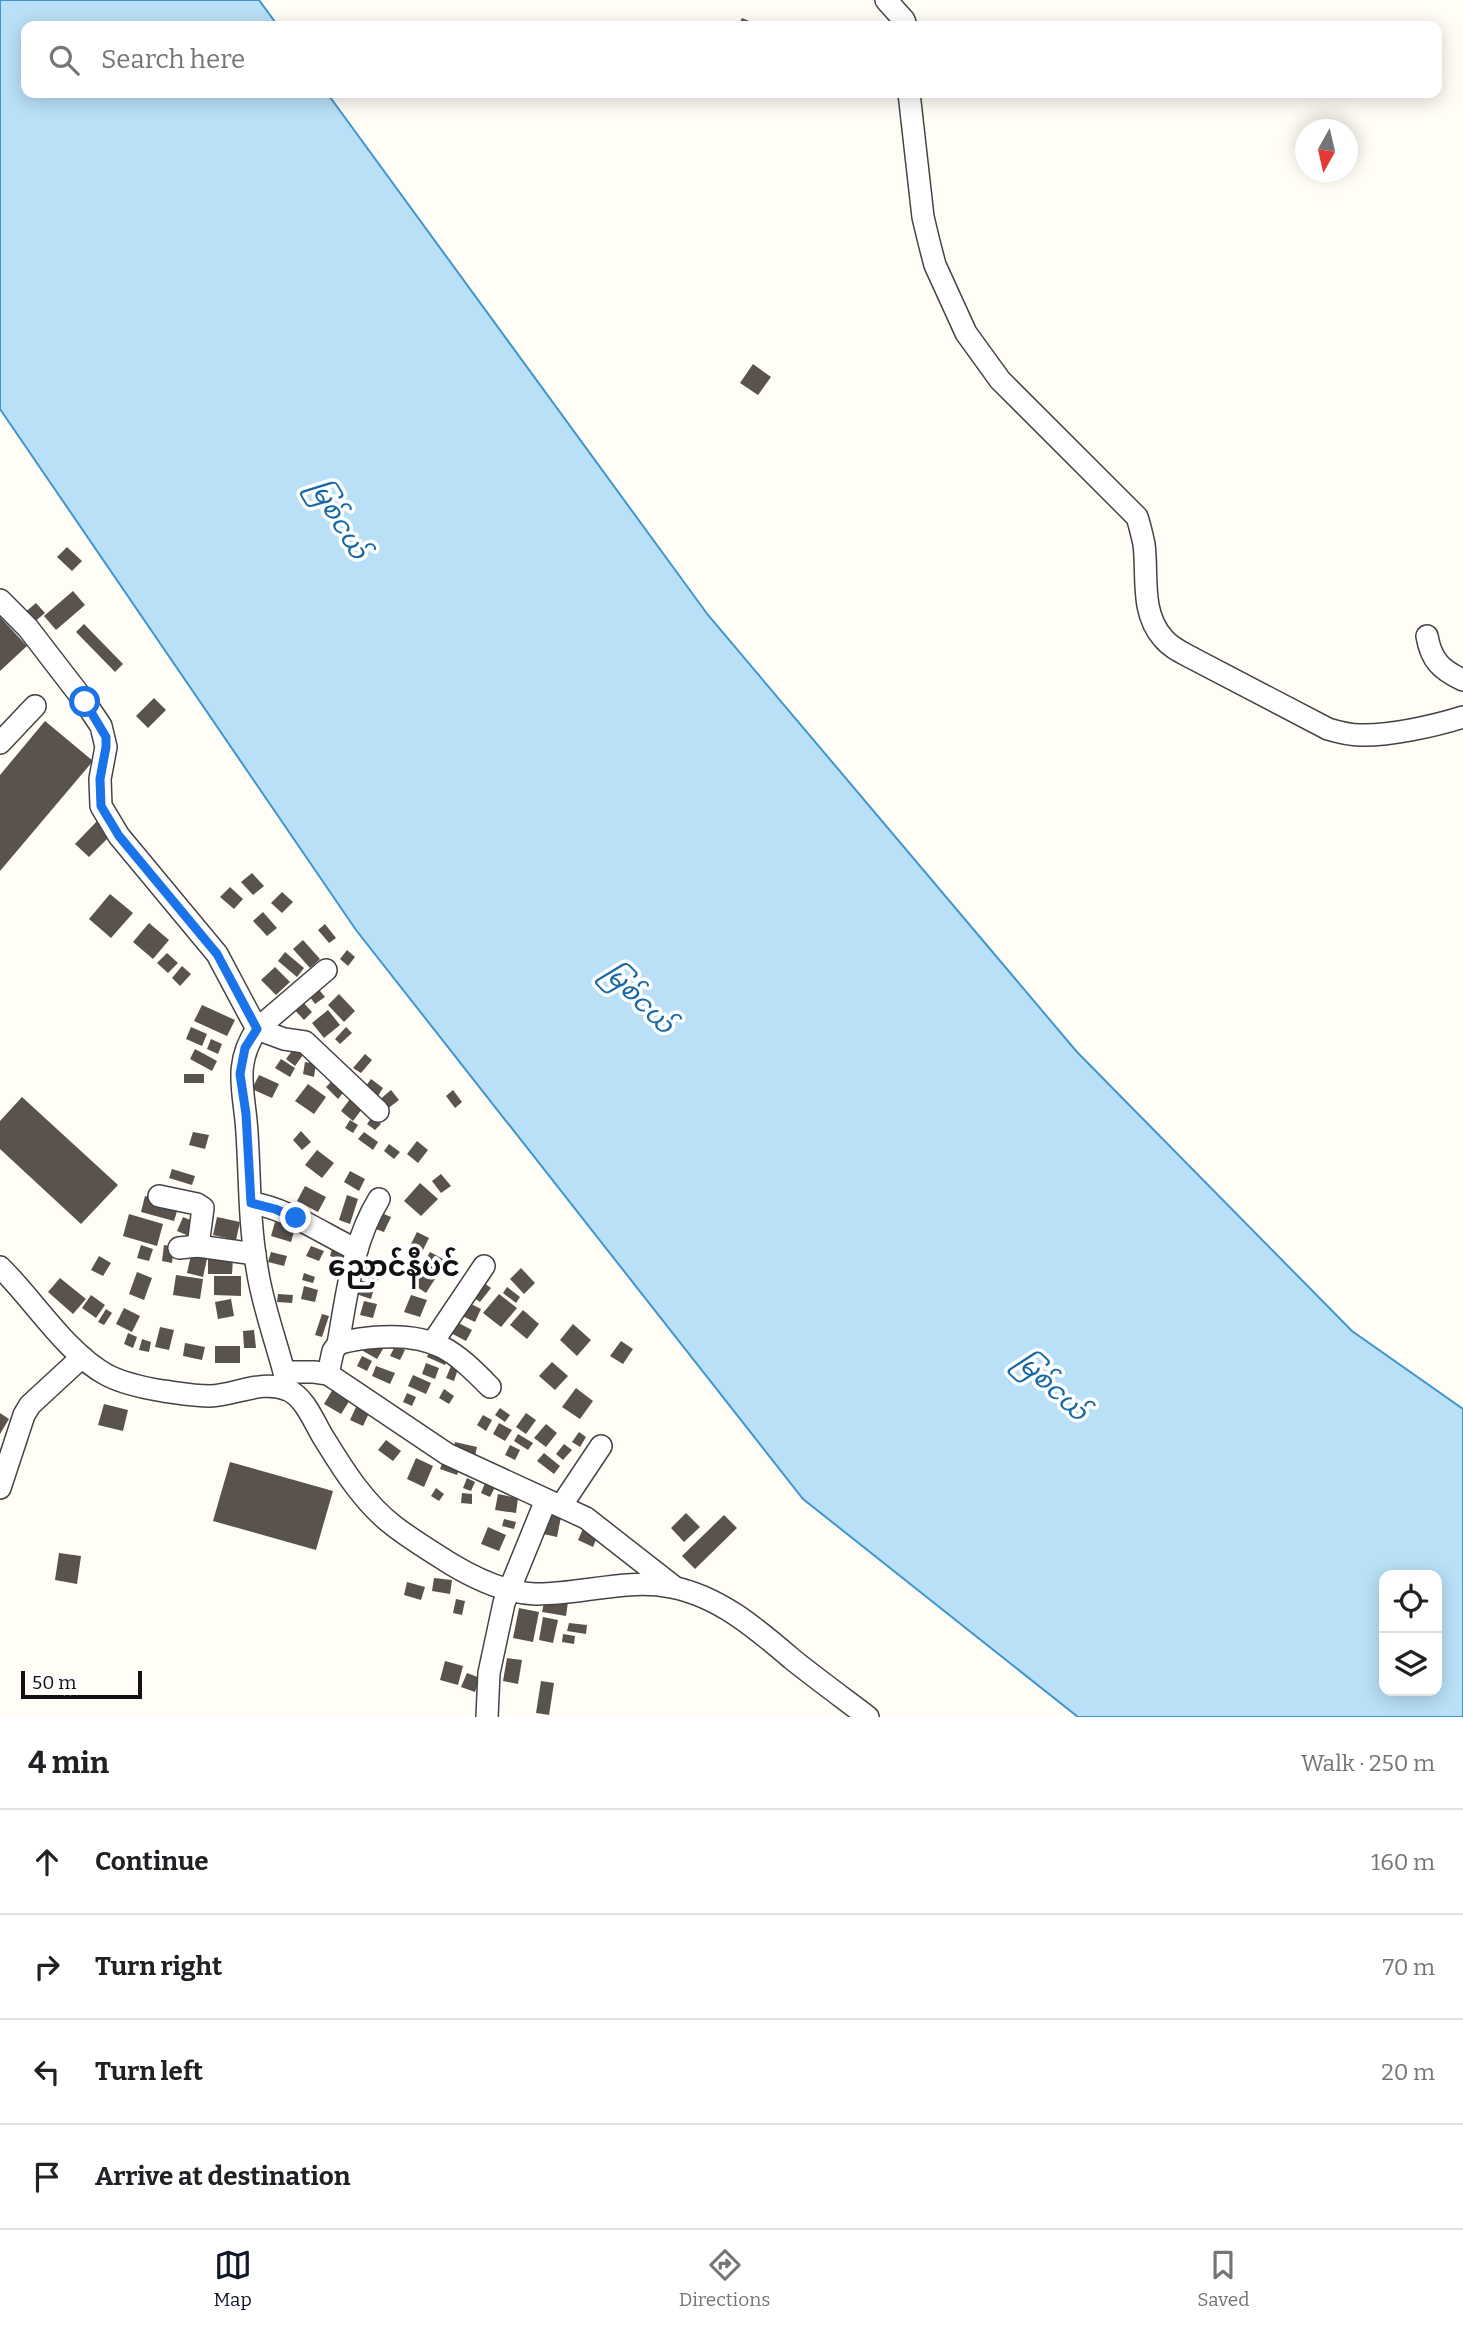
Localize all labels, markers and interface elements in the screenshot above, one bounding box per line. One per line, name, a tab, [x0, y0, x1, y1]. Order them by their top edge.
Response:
search box	[21, 21, 1442, 98]
icon: search	[45, 41, 83, 79]
text: Search here	[101, 44, 245, 75]
north arrow	[1295, 119, 1358, 182]
water label: မြစ်ငယ်	[298, 472, 378, 570]
route start	[69, 686, 100, 717]
water label: မြစ်ငယ်	[593, 954, 685, 1046]
route end	[280, 1202, 311, 1233]
district label: ညောင်နီပင်	[328, 1247, 460, 1289]
water label: မြစ်ငယ်	[1005, 1343, 1098, 1434]
map controls	[1379, 1570, 1442, 1696]
button: locate	[1379, 1570, 1442, 1633]
button: layers	[1379, 1633, 1442, 1696]
scale bar	[21, 1668, 142, 1700]
text: 50 m	[32, 1671, 76, 1694]
text: 4 min	[28, 1745, 109, 1781]
text: Walk · 250 m	[1301, 1749, 1435, 1777]
icon: ahead	[28, 1843, 66, 1881]
text: Continue	[95, 1846, 209, 1877]
text: 160 m	[1371, 1848, 1435, 1876]
icon: right	[28, 1948, 66, 1986]
text: Turn right	[95, 1951, 222, 1982]
text: 70 m	[1383, 1953, 1435, 1981]
icon: left	[28, 2053, 66, 2091]
text: Turn left	[95, 2056, 203, 2087]
text: 20 m	[1381, 2058, 1435, 2086]
icon: arrive	[28, 2158, 66, 2196]
text: Arrive at destination	[95, 2161, 350, 2192]
tab: Map	[214, 2246, 252, 2311]
tab: Directions	[679, 2246, 770, 2311]
tab: Saved	[1197, 2246, 1249, 2311]

